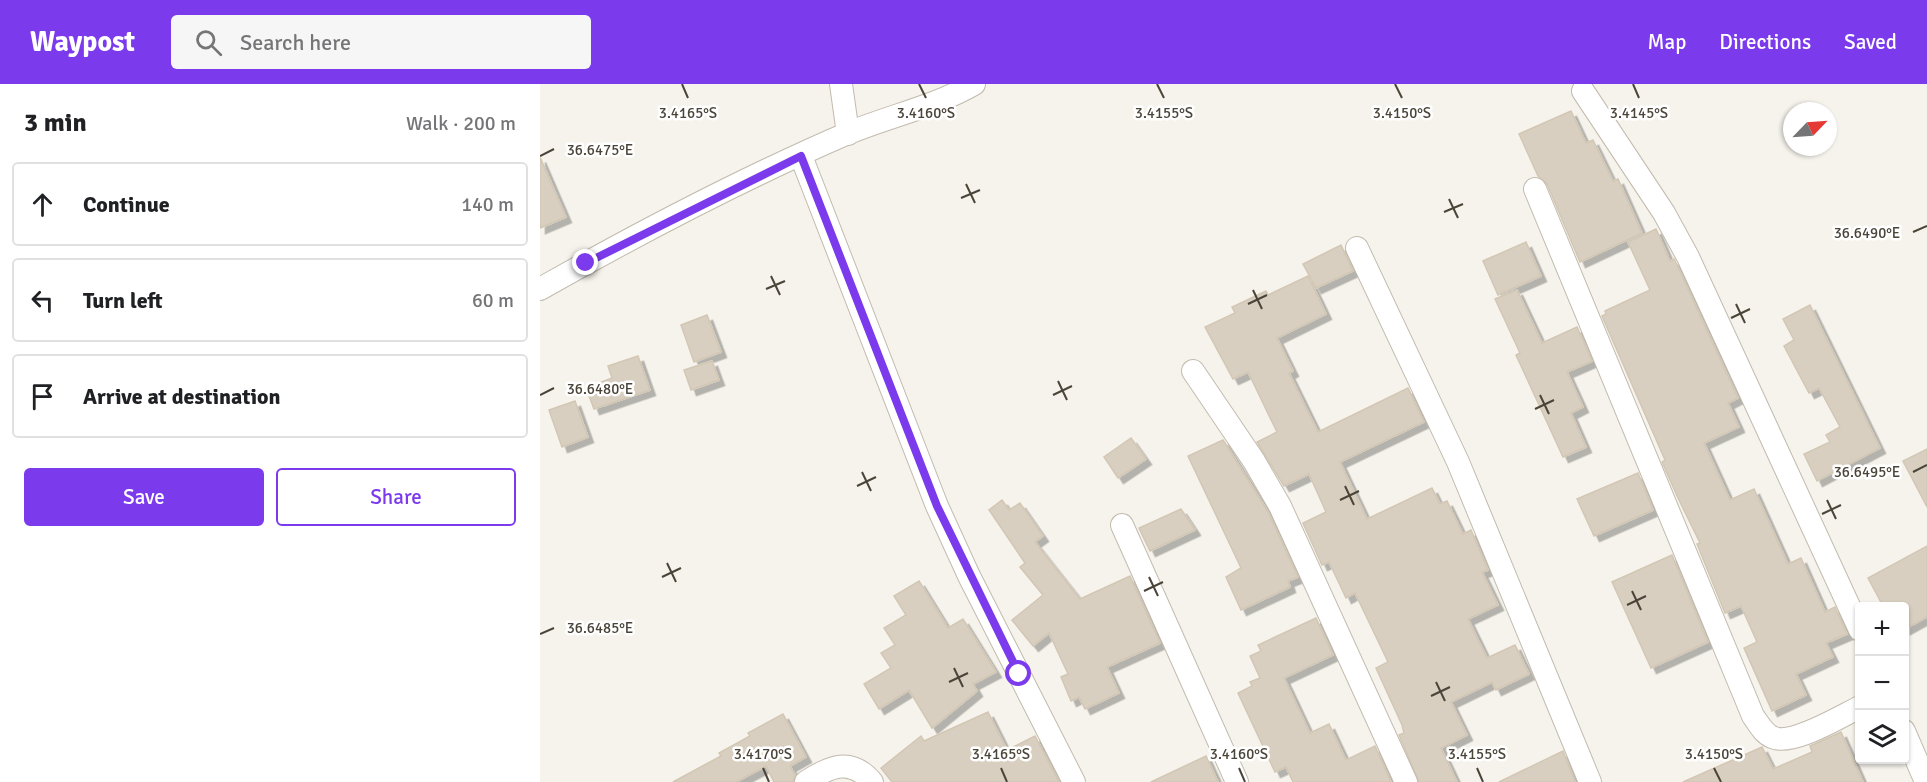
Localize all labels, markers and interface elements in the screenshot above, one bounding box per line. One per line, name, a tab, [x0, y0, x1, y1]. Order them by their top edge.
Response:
search box	[171, 15, 591, 69]
text: Waypost	[30, 25, 135, 59]
icon: search	[192, 26, 225, 59]
text: Search here	[240, 29, 351, 56]
text: Map	[1648, 29, 1686, 55]
text: Directions	[1719, 29, 1811, 55]
text: Saved	[1844, 29, 1897, 55]
north arrow	[1783, 102, 1837, 156]
text: 3.4165°S	[659, 104, 717, 122]
text: 3.4160°S	[897, 104, 955, 122]
text: 3.4155°S	[1135, 104, 1193, 122]
text: 3.4150°S	[1373, 104, 1431, 122]
text: 3.4145°S	[1610, 104, 1668, 122]
text: 3 min	[24, 107, 87, 139]
text: Walk · 200 m	[406, 111, 516, 136]
text: 36.6475°E	[567, 141, 633, 159]
icon: ahead	[26, 188, 59, 221]
text: Continue	[83, 191, 170, 218]
text: 140 m	[461, 192, 514, 217]
text: 36.6490°E	[1834, 224, 1900, 242]
route end	[572, 249, 598, 275]
icon: left	[26, 284, 59, 317]
text: Turn left	[83, 287, 163, 314]
text: 60 m	[472, 288, 514, 313]
icon: arrive	[26, 380, 59, 413]
text: 36.6480°E	[567, 380, 633, 398]
text: Arrive at destination	[83, 383, 280, 410]
text: 36.6495°E	[1834, 463, 1900, 481]
button: Save	[24, 468, 264, 526]
button: Share	[276, 468, 516, 526]
map controls	[1855, 602, 1909, 764]
button: +	[1855, 602, 1909, 656]
text: 36.6485°E	[567, 619, 633, 637]
button: −	[1855, 656, 1909, 710]
route start	[1005, 660, 1031, 686]
button: layers	[1855, 710, 1909, 764]
text: 3.4170°S	[734, 745, 792, 763]
text: 3.4165°S	[972, 745, 1030, 763]
text: 3.4160°S	[1210, 745, 1268, 763]
text: 3.4155°S	[1448, 745, 1506, 763]
text: 3.4150°S	[1685, 745, 1743, 763]

